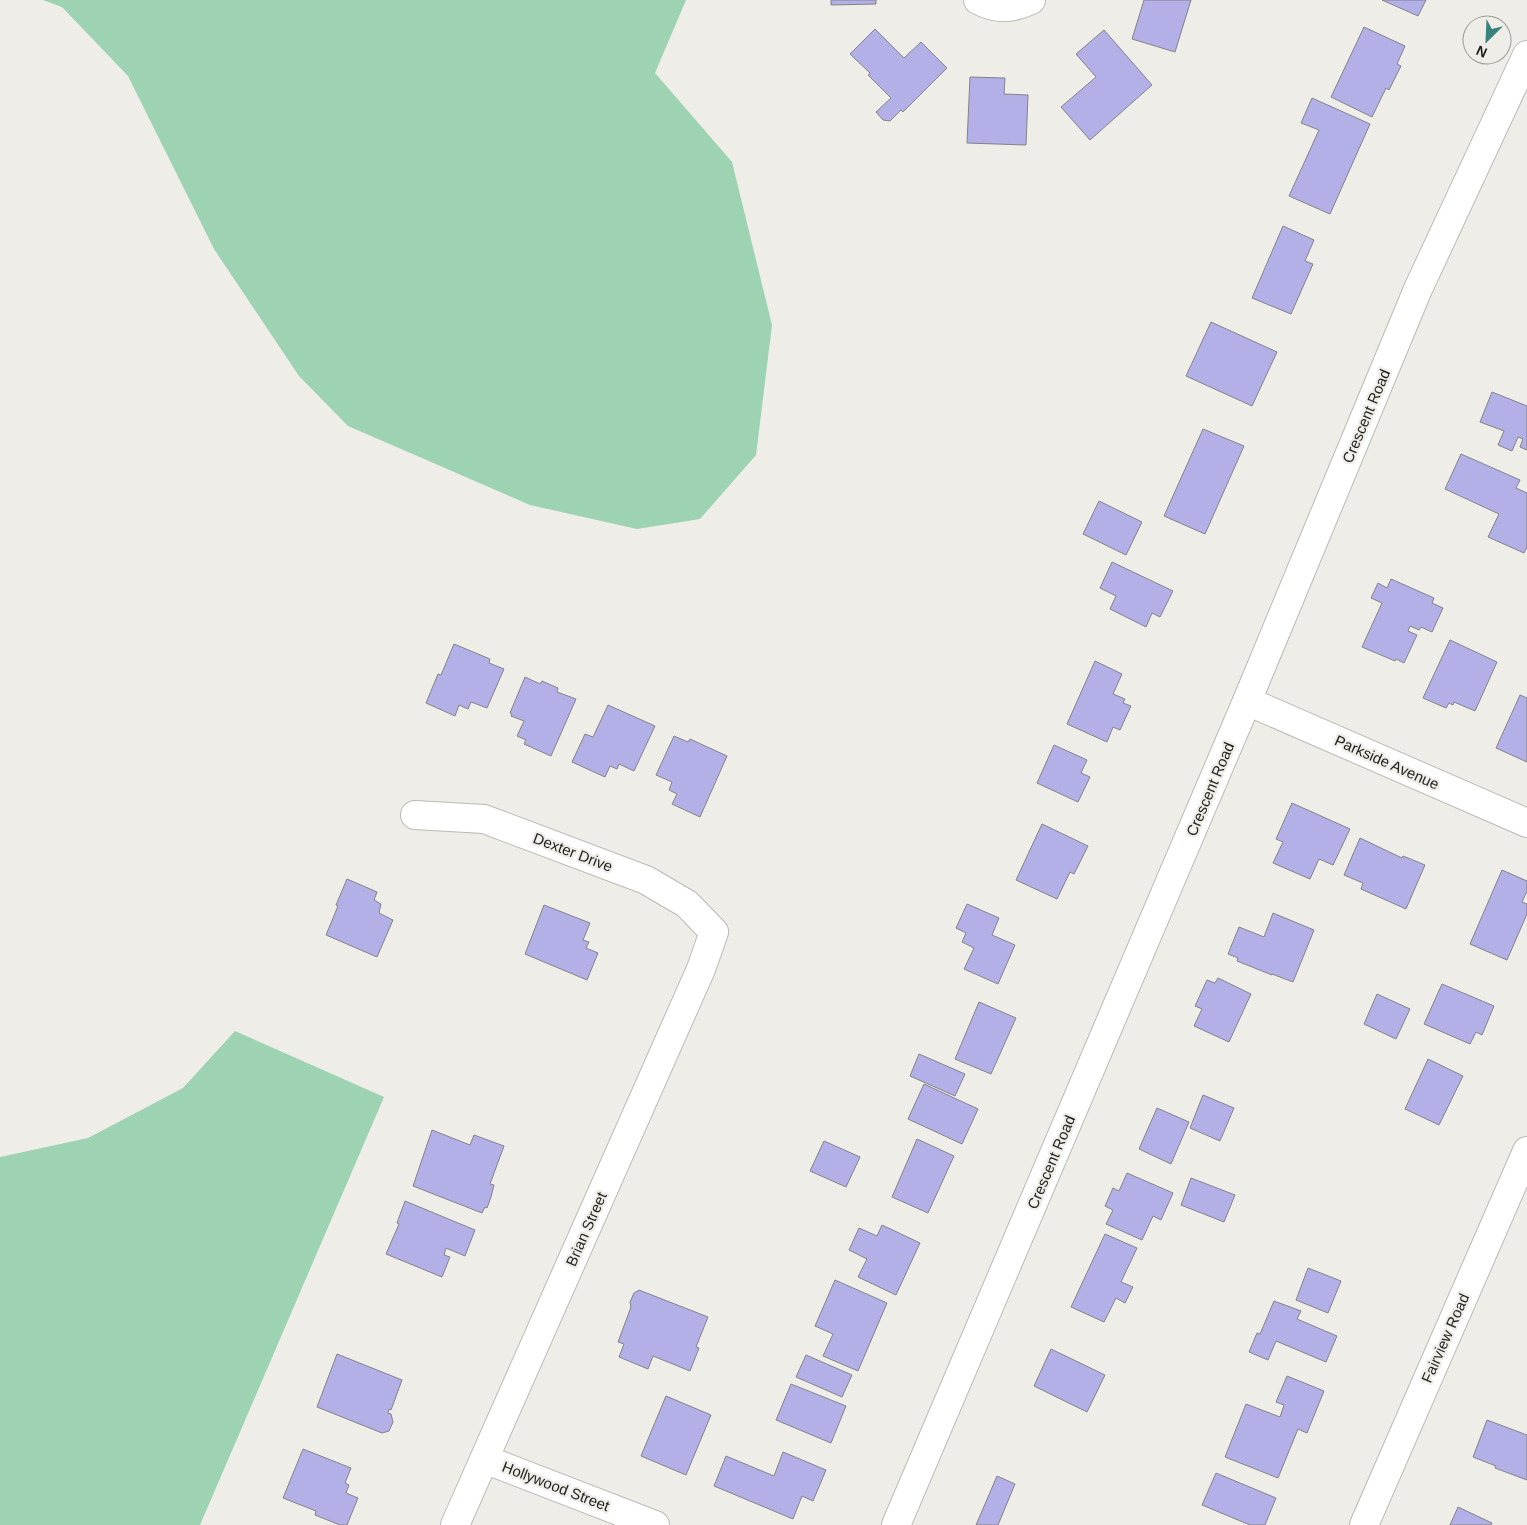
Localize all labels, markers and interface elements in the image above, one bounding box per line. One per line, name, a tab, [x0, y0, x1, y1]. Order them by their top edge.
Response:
north arrow	[1462, 15, 1512, 65]
text: N	[1474, 43, 1490, 61]
street label: Crescent Road	[1339, 367, 1393, 465]
street label: Parkside Avenue	[1332, 731, 1442, 793]
street label: Crescent Road	[1183, 740, 1237, 838]
street label: Dexter Drive	[531, 829, 615, 875]
street label: Crescent Road	[1024, 1113, 1078, 1211]
street label: Brian Street	[562, 1189, 610, 1269]
street label: Fairview Road	[1418, 1291, 1472, 1385]
street label: Hollywood Street	[500, 1458, 613, 1515]

